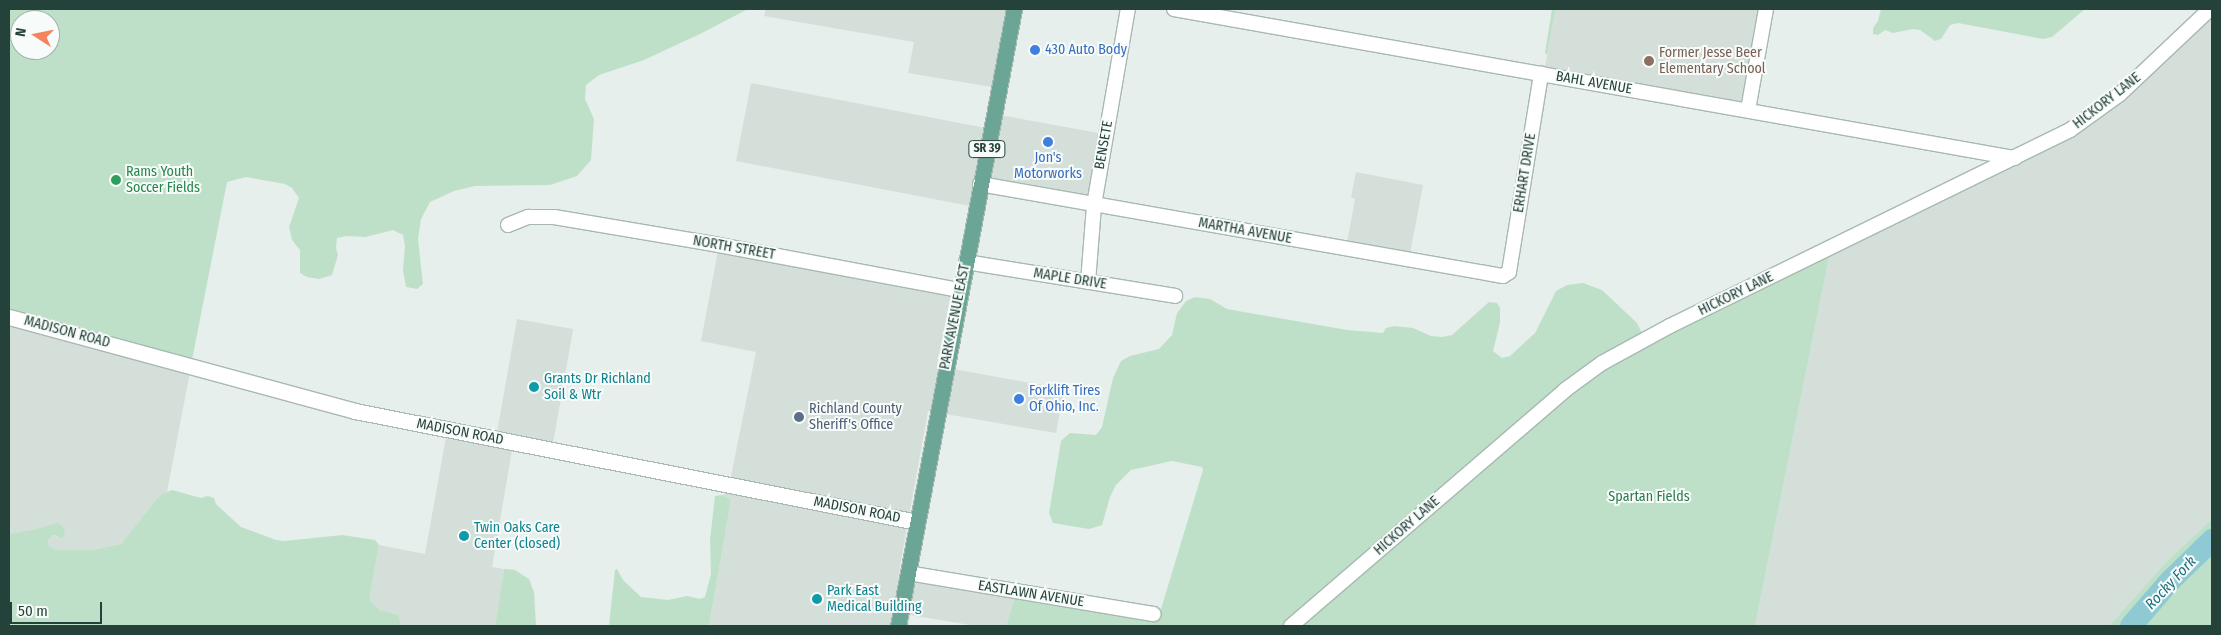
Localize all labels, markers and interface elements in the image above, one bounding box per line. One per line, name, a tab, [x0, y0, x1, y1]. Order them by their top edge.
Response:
north arrow	[10, 10, 60, 60]
text: N	[12, 27, 30, 38]
place label: 430 Auto Body	[1045, 42, 1127, 58]
marker: 430 Auto Body	[1029, 44, 1041, 56]
place label: Former Jesse Beer Elementary School	[1659, 45, 1766, 78]
marker: Former Jesse Beer Elementary School	[1643, 55, 1655, 67]
street label: BAHL AVENUE	[1555, 68, 1633, 98]
street label: HICKORY LANE	[2070, 69, 2144, 133]
street label: BENSETE	[1091, 119, 1117, 171]
street label: ERHART DRIVE	[1510, 132, 1540, 214]
marker: Jon's Motorworks	[1042, 136, 1054, 148]
road number: SR 39	[968, 140, 1006, 158]
place label: Jon's Motorworks	[1014, 150, 1082, 182]
place label: Rams Youth Soccer Fields	[126, 164, 200, 196]
marker: Rams Youth Soccer Fields	[110, 174, 122, 186]
street label: MARTHA AVENUE	[1197, 215, 1293, 247]
street label: NORTH STREET	[692, 232, 776, 264]
street label: PARK AVENUE EAST	[937, 263, 973, 371]
street label: MAPLE DRIVE	[1032, 265, 1108, 293]
street label: HICKORY LANE	[1696, 269, 1776, 319]
street label: MADISON ROAD	[22, 312, 112, 352]
place label: Grants Dr Richland Soil & Wtr	[544, 371, 651, 404]
marker: Grants Dr Richland Soil & Wtr	[528, 381, 540, 393]
place label: Forklift Tires Of Ohio, Inc.	[1029, 383, 1100, 416]
marker: Forklift Tires Of Ohio, Inc.	[1013, 393, 1025, 405]
place label: Richland County Sheriff's Office	[809, 401, 902, 434]
marker: Richland County Sheriff's Office	[793, 411, 805, 423]
street label: MADISON ROAD	[415, 415, 505, 449]
park label: Spartan Fields	[1608, 489, 1690, 505]
street label: MADISON ROAD	[812, 493, 902, 527]
street label: HICKORY LANE	[1371, 493, 1443, 559]
place label: Twin Oaks Care Center (closed)	[474, 520, 560, 552]
marker: Twin Oaks Care Center (closed)	[458, 530, 470, 542]
water label: Rocky Fork	[2142, 553, 2200, 613]
street label: EASTLAWN AVENUE	[977, 577, 1085, 611]
place label: Park East Medical Building	[827, 583, 922, 616]
scale bar	[12, 592, 105, 624]
marker: Park East Medical Building	[811, 593, 823, 605]
text: 50 m	[18, 602, 48, 620]

